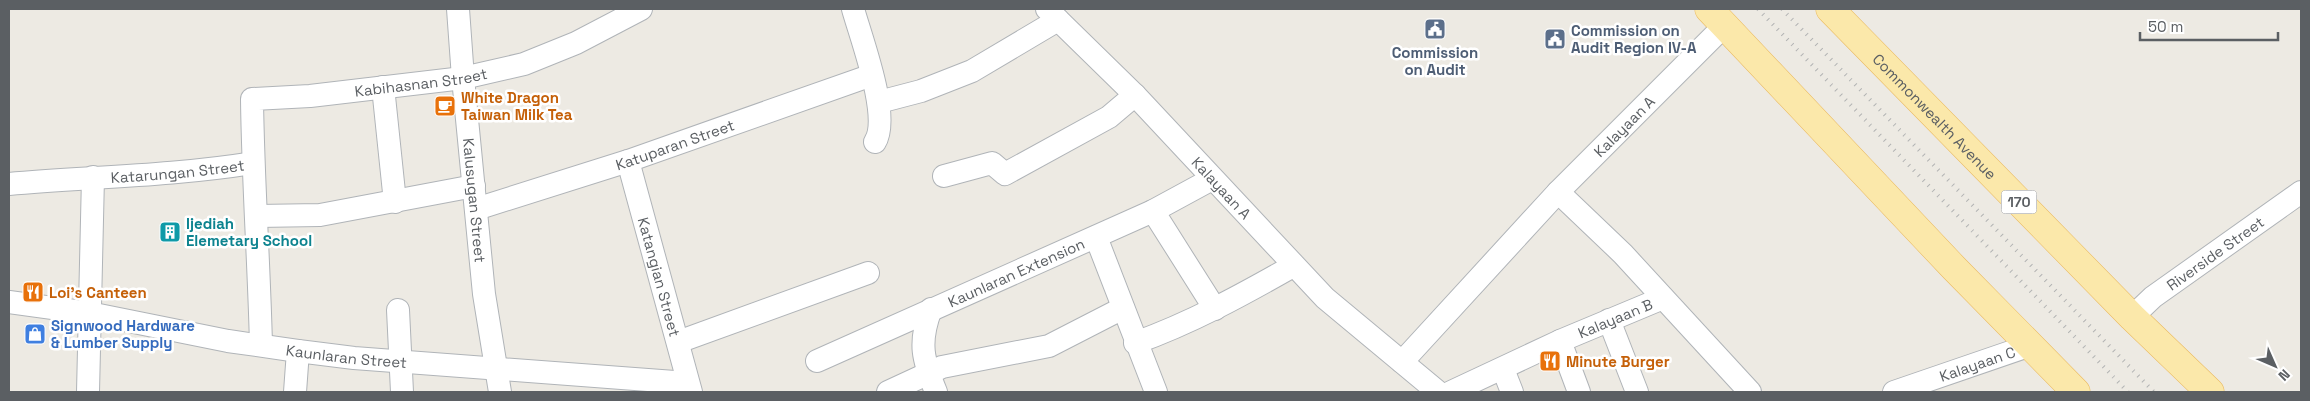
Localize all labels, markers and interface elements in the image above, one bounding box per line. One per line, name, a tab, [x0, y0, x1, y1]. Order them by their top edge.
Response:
scale bar	[2140, 10, 2278, 42]
public building icon: Commission on Audit	[1423, 17, 1447, 41]
text: 50 m	[2148, 17, 2183, 36]
place label: Commission on Audit Region IV-A	[1571, 21, 1697, 57]
public building icon: Commission on Audit Region IV-A	[1543, 27, 1567, 51]
place label: Commission on Audit	[1392, 43, 1478, 79]
street label: Commonwealth Avenue	[1869, 49, 2001, 183]
street label: Kabihasnan Street	[354, 63, 489, 100]
place label: White Dragon Taiwan Milk Tea	[461, 88, 573, 124]
street label: Kalayaan A	[1589, 91, 1659, 161]
cafe icon: White Dragon Taiwan Milk Tea	[433, 94, 457, 118]
street label: Katuparan Street	[613, 115, 737, 174]
street label: Kalusugan Street	[459, 137, 490, 263]
street label: Kalayaan A	[1188, 152, 1256, 223]
street label: Katarungan Street	[110, 155, 246, 187]
road number: 170	[2002, 190, 2036, 213]
street label: Riverside Street	[2162, 212, 2268, 294]
place label: Ijediah Elemetary School	[186, 214, 312, 250]
street label: Katangian Street	[634, 215, 685, 339]
building icon: Ijediah Elemetary School	[158, 220, 182, 244]
street label: Kaunlaran Extension	[945, 233, 1087, 311]
restaurant icon: Loi's Canteen	[21, 280, 45, 304]
place label: Loi's Canteen	[49, 283, 147, 302]
street label: Kalayaan B	[1575, 294, 1655, 342]
place label: Signwood Hardware & Lumber Supply	[51, 316, 195, 352]
shop icon: Signwood Hardware & Lumber Supply	[23, 322, 47, 346]
street label: Kaunlaran Street	[285, 340, 408, 371]
north arrow	[2250, 341, 2300, 391]
street label: Kalayaan C	[1937, 342, 2018, 385]
restaurant icon: Minute Burger	[1538, 349, 1562, 373]
place label: Minute Burger	[1566, 352, 1670, 371]
text: N	[2275, 366, 2294, 385]

